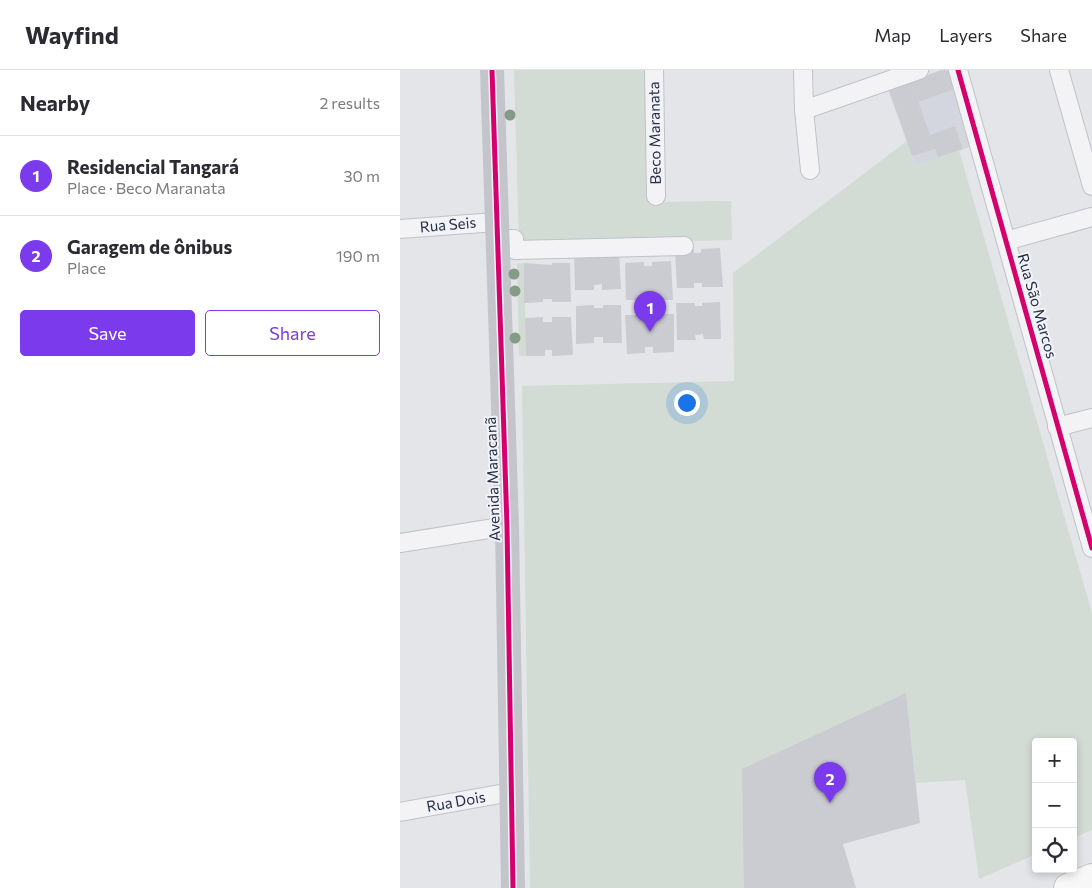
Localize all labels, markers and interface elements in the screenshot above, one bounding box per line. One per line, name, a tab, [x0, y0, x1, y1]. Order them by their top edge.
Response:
text: Wayfind	[25, 20, 119, 49]
text: Map	[874, 24, 911, 46]
text: Layers	[939, 24, 992, 46]
text: Share	[1020, 24, 1067, 46]
street label: Beco Maranata	[644, 81, 664, 185]
text: Nearby	[20, 90, 90, 115]
text: 2 results	[319, 93, 380, 112]
text: Residencial Tangará	[67, 155, 239, 178]
text: 1	[32, 166, 40, 185]
text: 30 m	[343, 166, 380, 185]
text: Place · Beco Maranata	[67, 178, 226, 197]
street label: Rua Seis	[419, 213, 477, 235]
text: Garagem de ônibus	[67, 235, 232, 258]
text: 2	[31, 246, 41, 265]
text: 190 m	[336, 246, 380, 265]
street label: Rua São Marcos	[1014, 251, 1062, 360]
text: Place	[67, 258, 106, 277]
pin: 1	[634, 291, 666, 332]
button: Save	[20, 310, 195, 356]
button: Share	[205, 310, 380, 356]
your location	[674, 390, 700, 416]
street label: Avenida Maracanã	[481, 417, 503, 541]
map controls	[1032, 738, 1077, 873]
button: +	[1032, 738, 1077, 783]
pin: 2	[814, 762, 846, 803]
button: −	[1032, 783, 1077, 828]
street label: Rua Dois	[425, 787, 487, 815]
button: locate	[1032, 828, 1077, 873]

